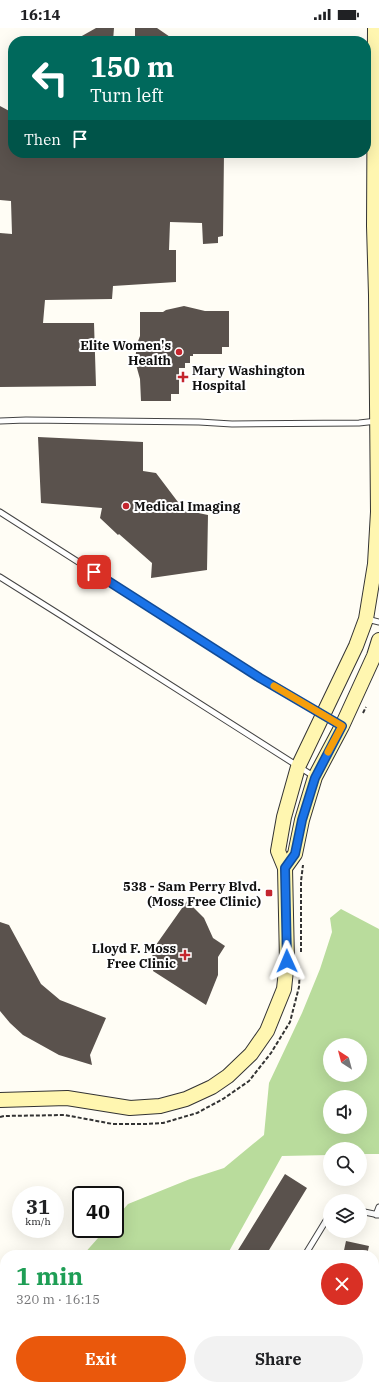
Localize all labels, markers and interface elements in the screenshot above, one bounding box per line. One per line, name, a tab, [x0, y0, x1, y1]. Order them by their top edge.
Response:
text: 16:14	[20, 5, 61, 24]
text: 150 m	[90, 48, 174, 85]
icon: left	[24, 52, 76, 104]
text: Turn left	[90, 84, 164, 107]
icon: arrive	[69, 128, 91, 150]
text: Then	[24, 130, 61, 149]
place label: Elite Women's Health	[80, 337, 172, 369]
marker: Elite Women's Health	[174, 347, 184, 357]
place label: Mary Washington Hospital	[192, 362, 305, 394]
marker: Mary Washington Hospital	[177, 371, 189, 383]
place label: Medical Imaging	[134, 498, 241, 515]
marker: Medical Imaging	[121, 501, 131, 511]
pin	[77, 555, 111, 589]
icon: arrive	[83, 561, 105, 583]
place label: 538 - Sam Perry Blvd. (Moss Free Clinic)	[123, 878, 261, 910]
marker: 538 - Sam Perry Blvd. (Moss Free Clinic)	[264, 888, 274, 898]
place label: Lloyd F. Moss Free Clinic	[92, 940, 176, 972]
position arrow	[266, 940, 308, 982]
marker: Lloyd F. Moss Free Clinic	[179, 949, 191, 961]
north arrow	[323, 1038, 367, 1082]
map controls	[323, 1038, 367, 1238]
button: sound	[323, 1090, 367, 1134]
button: search	[323, 1142, 367, 1186]
speed limit sign: 40	[72, 1186, 124, 1238]
text: 31	[26, 1193, 50, 1220]
button: layers	[323, 1194, 367, 1238]
text: km/h	[25, 1215, 51, 1228]
text: 1 min	[16, 1260, 83, 1292]
button: close	[321, 1263, 363, 1305]
text: 320 m · 16:15	[16, 1291, 100, 1308]
button: Exit	[16, 1336, 186, 1382]
button: Share	[194, 1336, 363, 1382]

